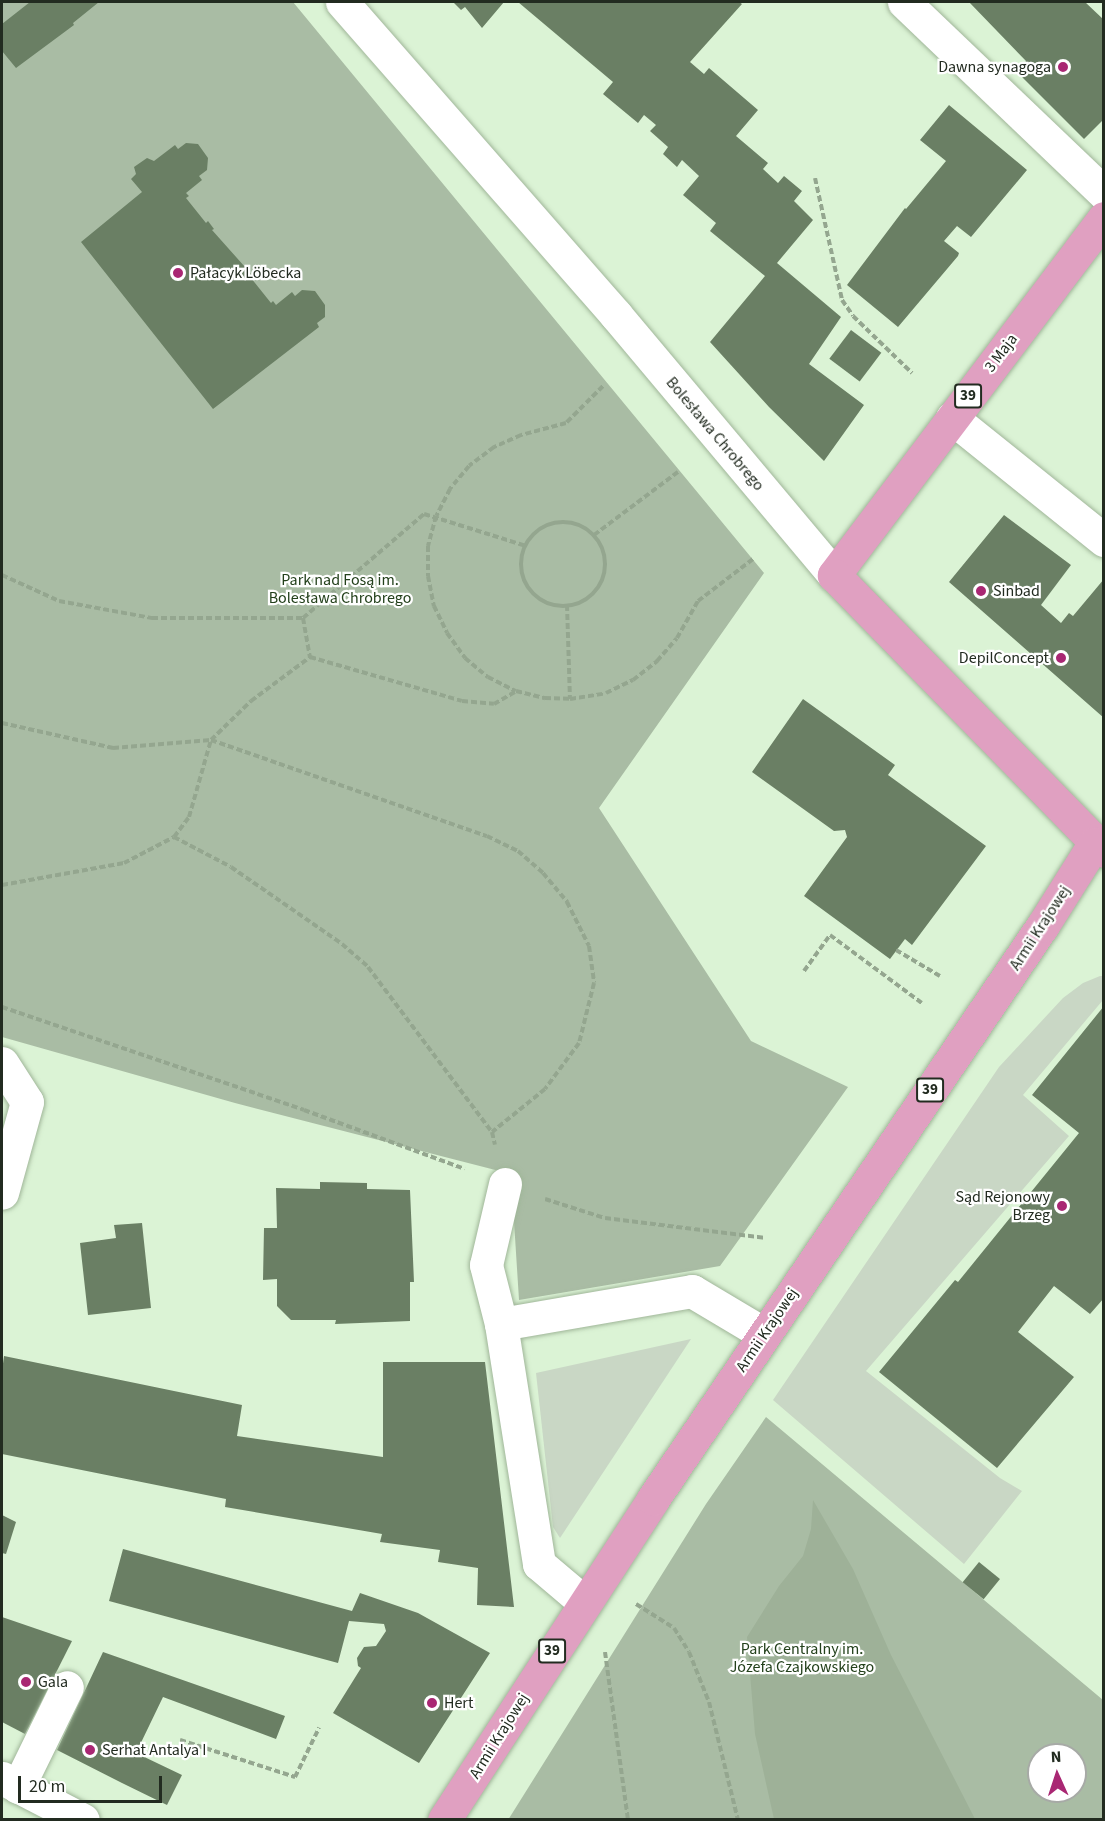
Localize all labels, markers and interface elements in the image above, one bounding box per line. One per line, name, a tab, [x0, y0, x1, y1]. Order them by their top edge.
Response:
place label: Dawna synagoga	[938, 57, 1051, 77]
marker: Dawna synagoga	[1056, 60, 1070, 74]
place label: Pałacyk Löbecka	[190, 263, 301, 283]
marker: Pałacyk Löbecka	[171, 266, 185, 280]
street label: 3 Maja	[980, 330, 1022, 376]
street label: Bolesława Chrobrego	[662, 373, 768, 495]
road number: 39	[953, 384, 983, 408]
park label: Park nad Fosą im. Bolesława Chrobrego	[269, 570, 411, 608]
place label: Sinbad	[993, 581, 1040, 601]
marker: Sinbad	[974, 584, 988, 598]
place label: DepilConcept	[959, 648, 1049, 668]
marker: DepilConcept	[1054, 651, 1068, 665]
street label: Armii Krajowej	[1006, 882, 1074, 974]
road number: 39	[915, 1078, 945, 1102]
place label: Sąd Rejonowy Brzeg	[955, 1187, 1050, 1225]
marker: Sąd Rejonowy Brzeg	[1055, 1199, 1069, 1213]
street label: Armii Krajowej	[732, 1284, 802, 1376]
road number: 39	[537, 1639, 567, 1663]
park label: Park Centralny im. Józefa Czajkowskiego	[730, 1639, 874, 1677]
place label: Gala	[38, 1672, 68, 1692]
marker: Gala	[19, 1675, 33, 1689]
street label: Armii Krajowej	[465, 1690, 533, 1782]
place label: Hert	[444, 1693, 473, 1713]
marker: Hert	[425, 1696, 439, 1710]
place label: Serhat Antalya I	[102, 1740, 206, 1760]
marker: Serhat Antalya I	[83, 1743, 97, 1757]
north arrow	[1027, 1743, 1087, 1803]
text: N	[1050, 1746, 1062, 1768]
scale bar	[21, 1764, 165, 1802]
text: 20 m	[29, 1774, 65, 1799]

